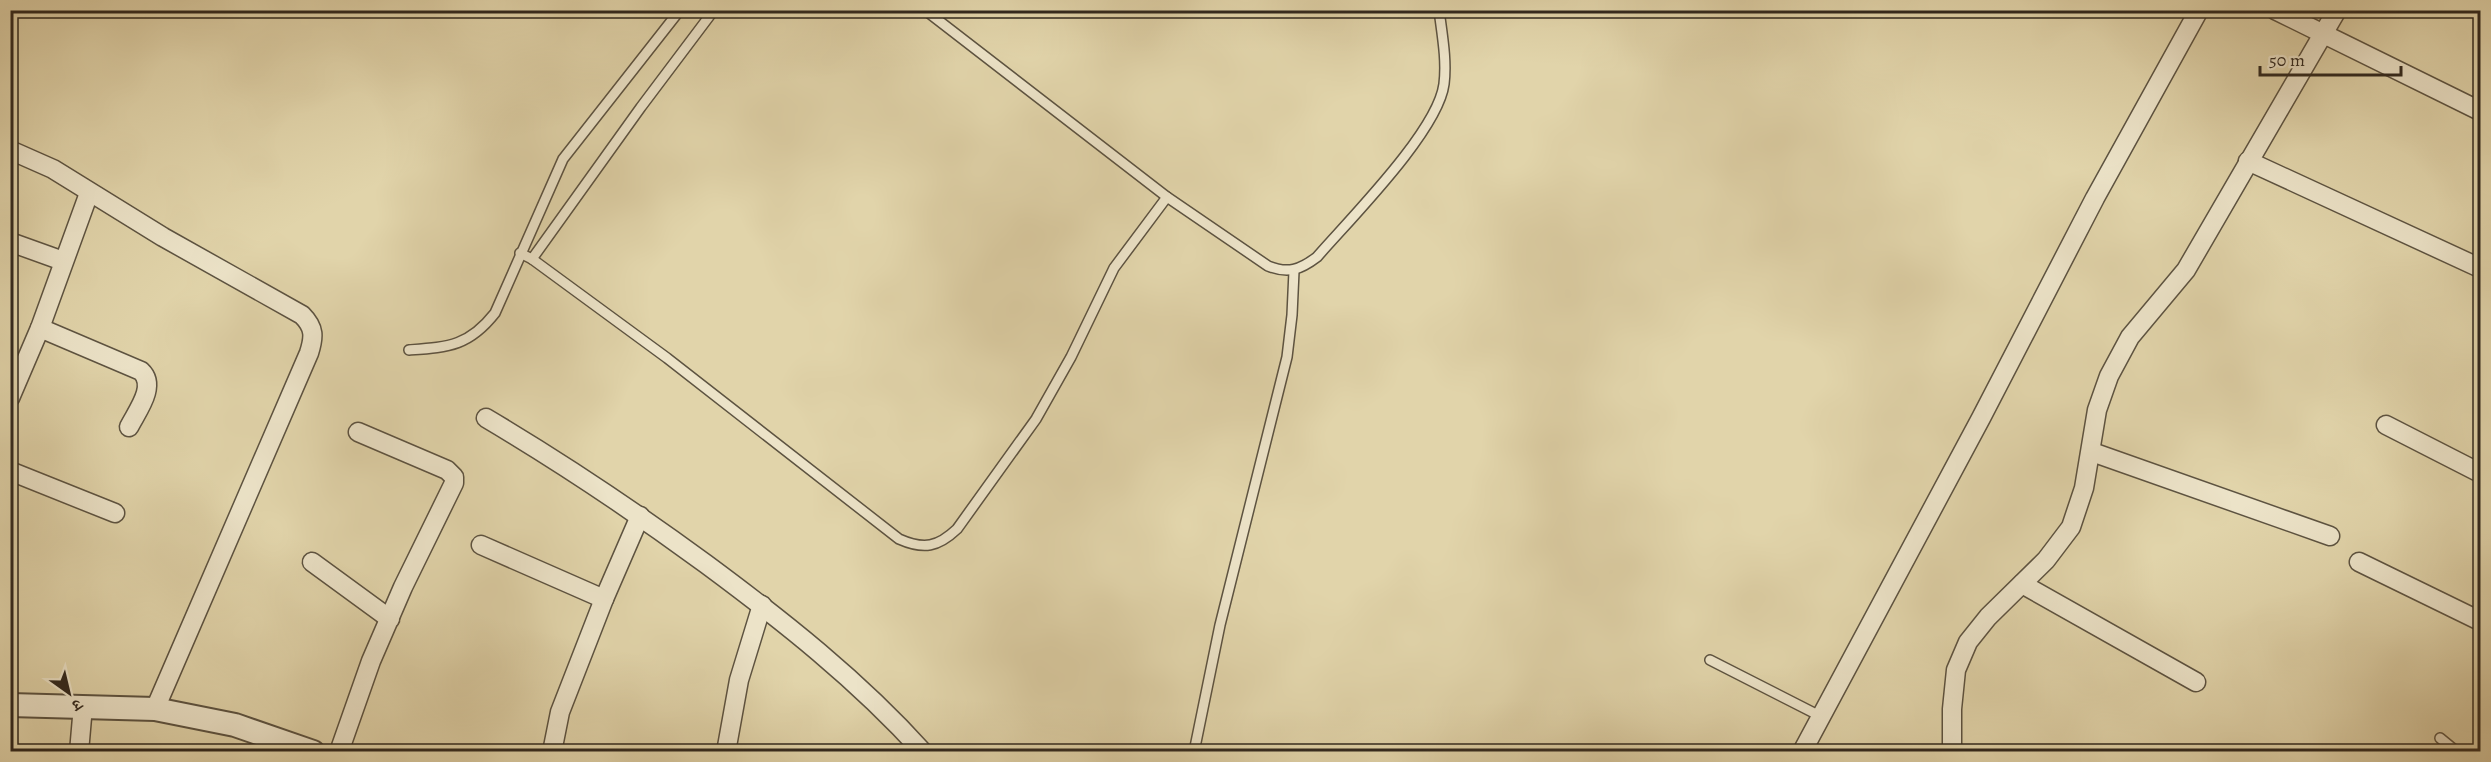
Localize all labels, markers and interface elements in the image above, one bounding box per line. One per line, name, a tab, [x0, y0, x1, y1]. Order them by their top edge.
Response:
scale bar	[2260, 39, 2401, 77]
text: 50 m	[2269, 48, 2305, 72]
north arrow	[39, 663, 99, 723]
text: उ	[66, 693, 87, 717]

